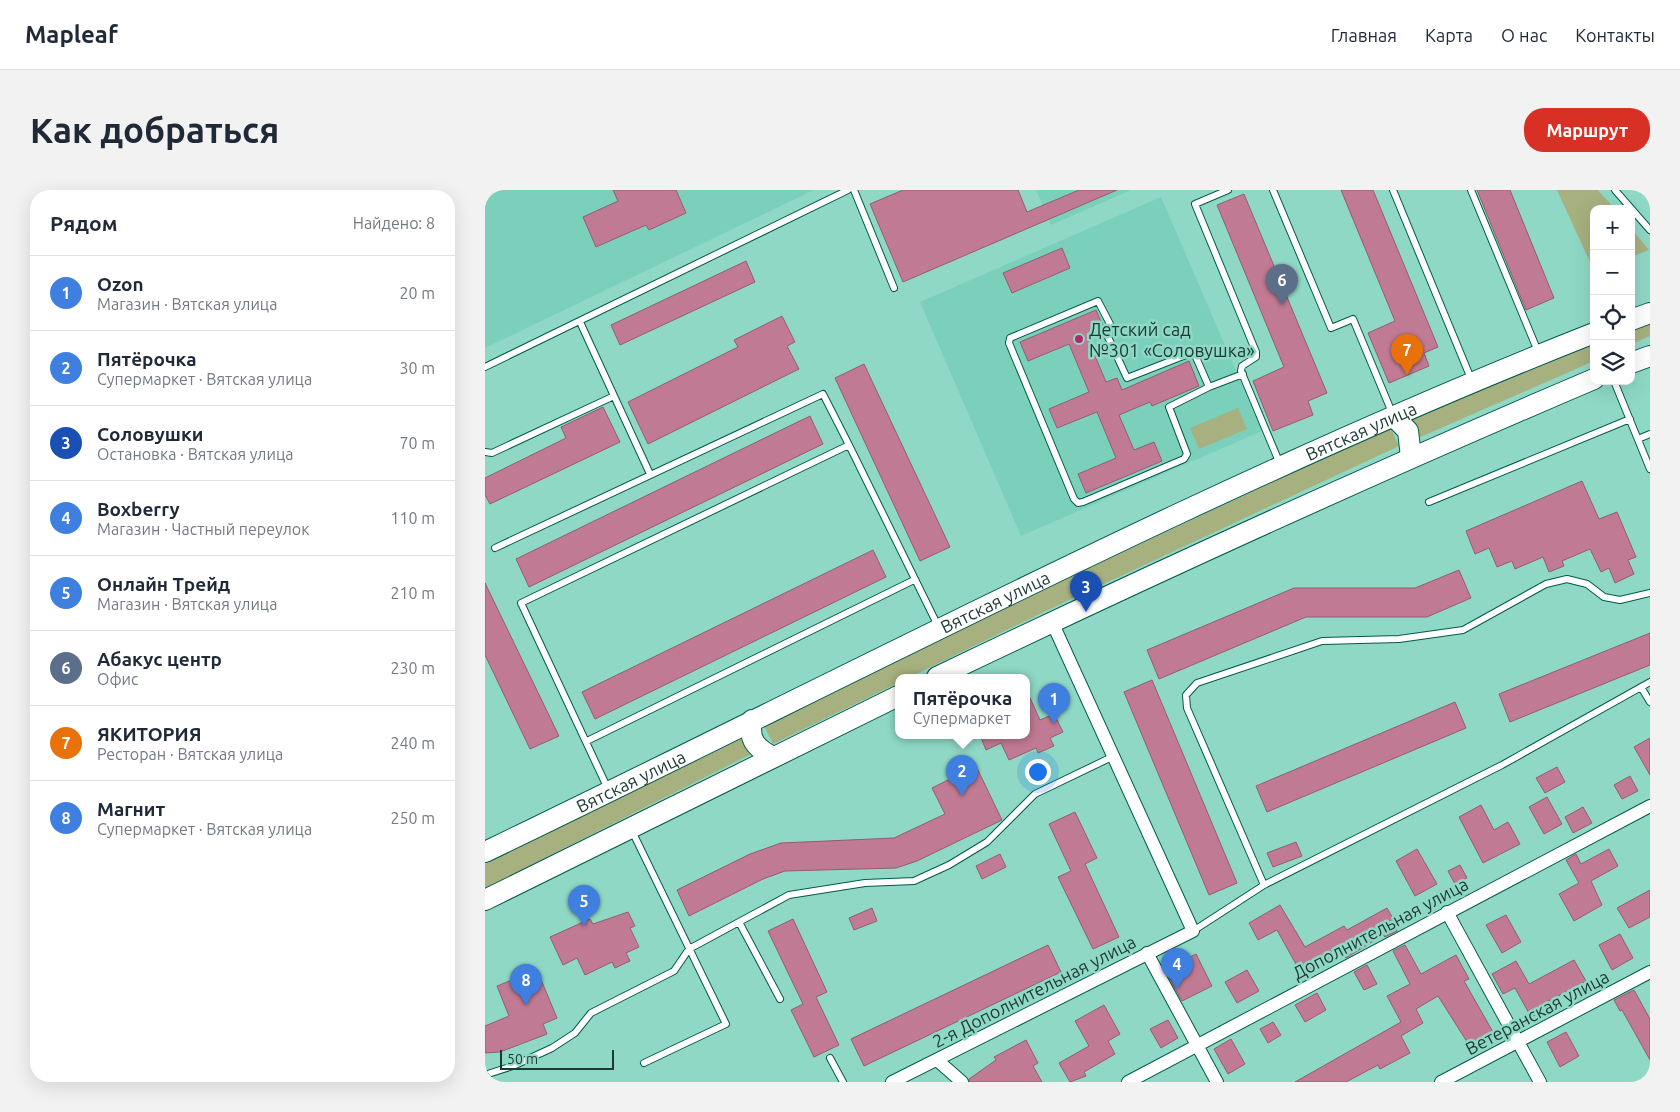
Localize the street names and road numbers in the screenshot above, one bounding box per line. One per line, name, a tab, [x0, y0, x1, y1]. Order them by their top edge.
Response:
street label: Вятская улица	[1302, 398, 1419, 464]
street label: Вятская улица	[937, 567, 1053, 637]
street label: Вятская улица	[573, 746, 689, 816]
street label: Дополнительная улица	[1289, 873, 1471, 983]
street label: 2-я Дополнительная улица	[929, 931, 1139, 1051]
street label: Ветеранская улица	[1462, 966, 1612, 1058]

